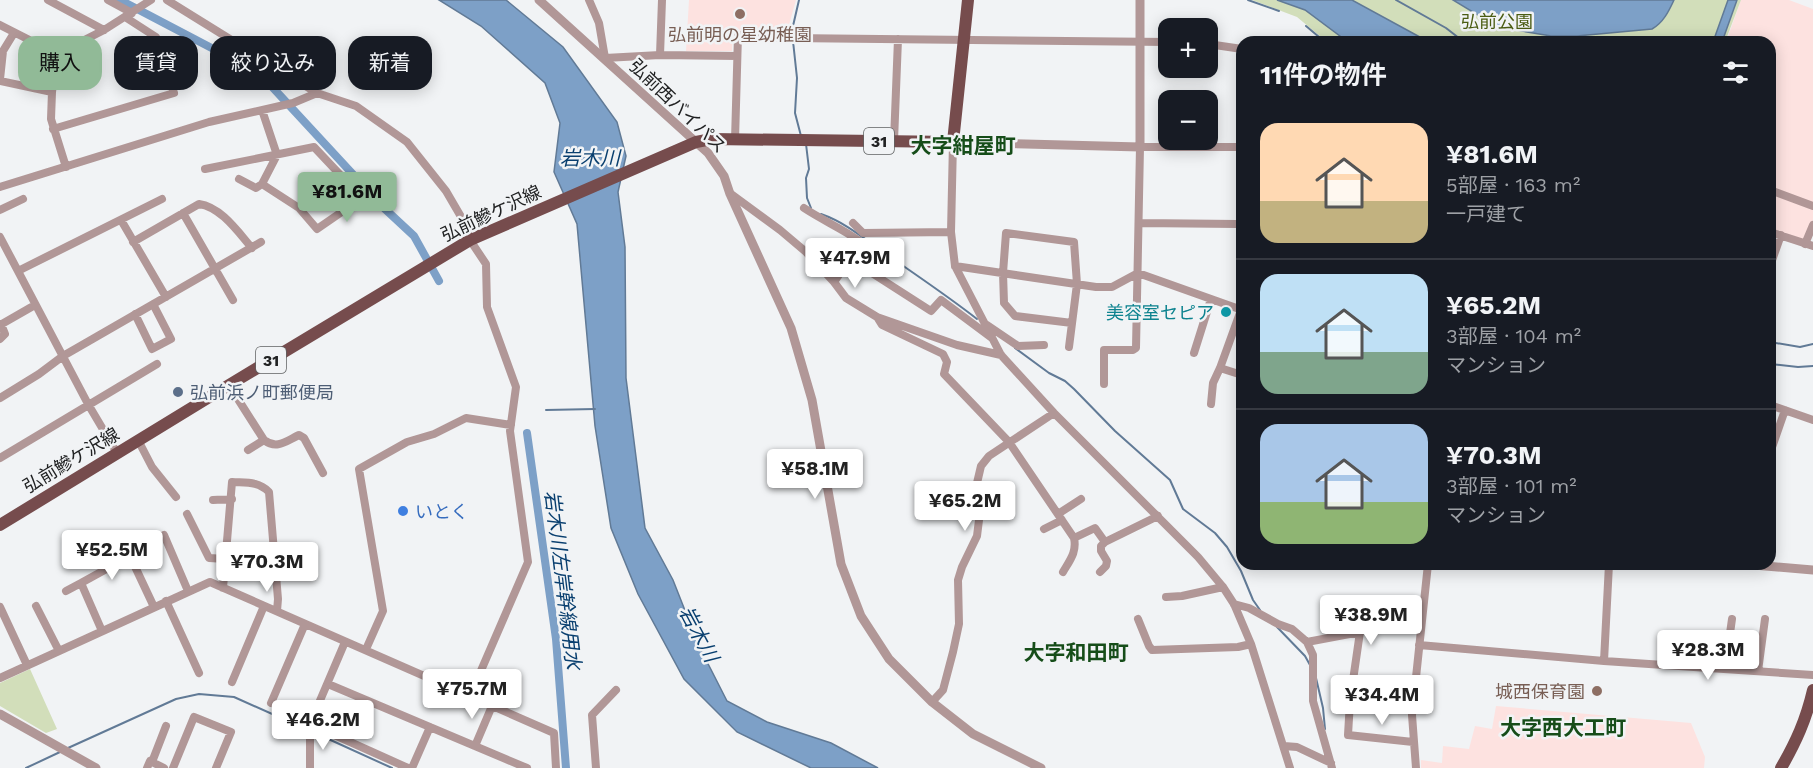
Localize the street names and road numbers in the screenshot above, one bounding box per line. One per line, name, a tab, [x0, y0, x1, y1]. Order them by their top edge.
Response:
street label: 弘前西バイパス	[626, 55, 730, 157]
road number: 31	[864, 128, 894, 154]
street label: 弘前鰺ケ沢線	[438, 181, 544, 245]
road number: 31	[256, 347, 286, 373]
street label: 弘前鰺ケ沢線	[19, 423, 123, 497]

